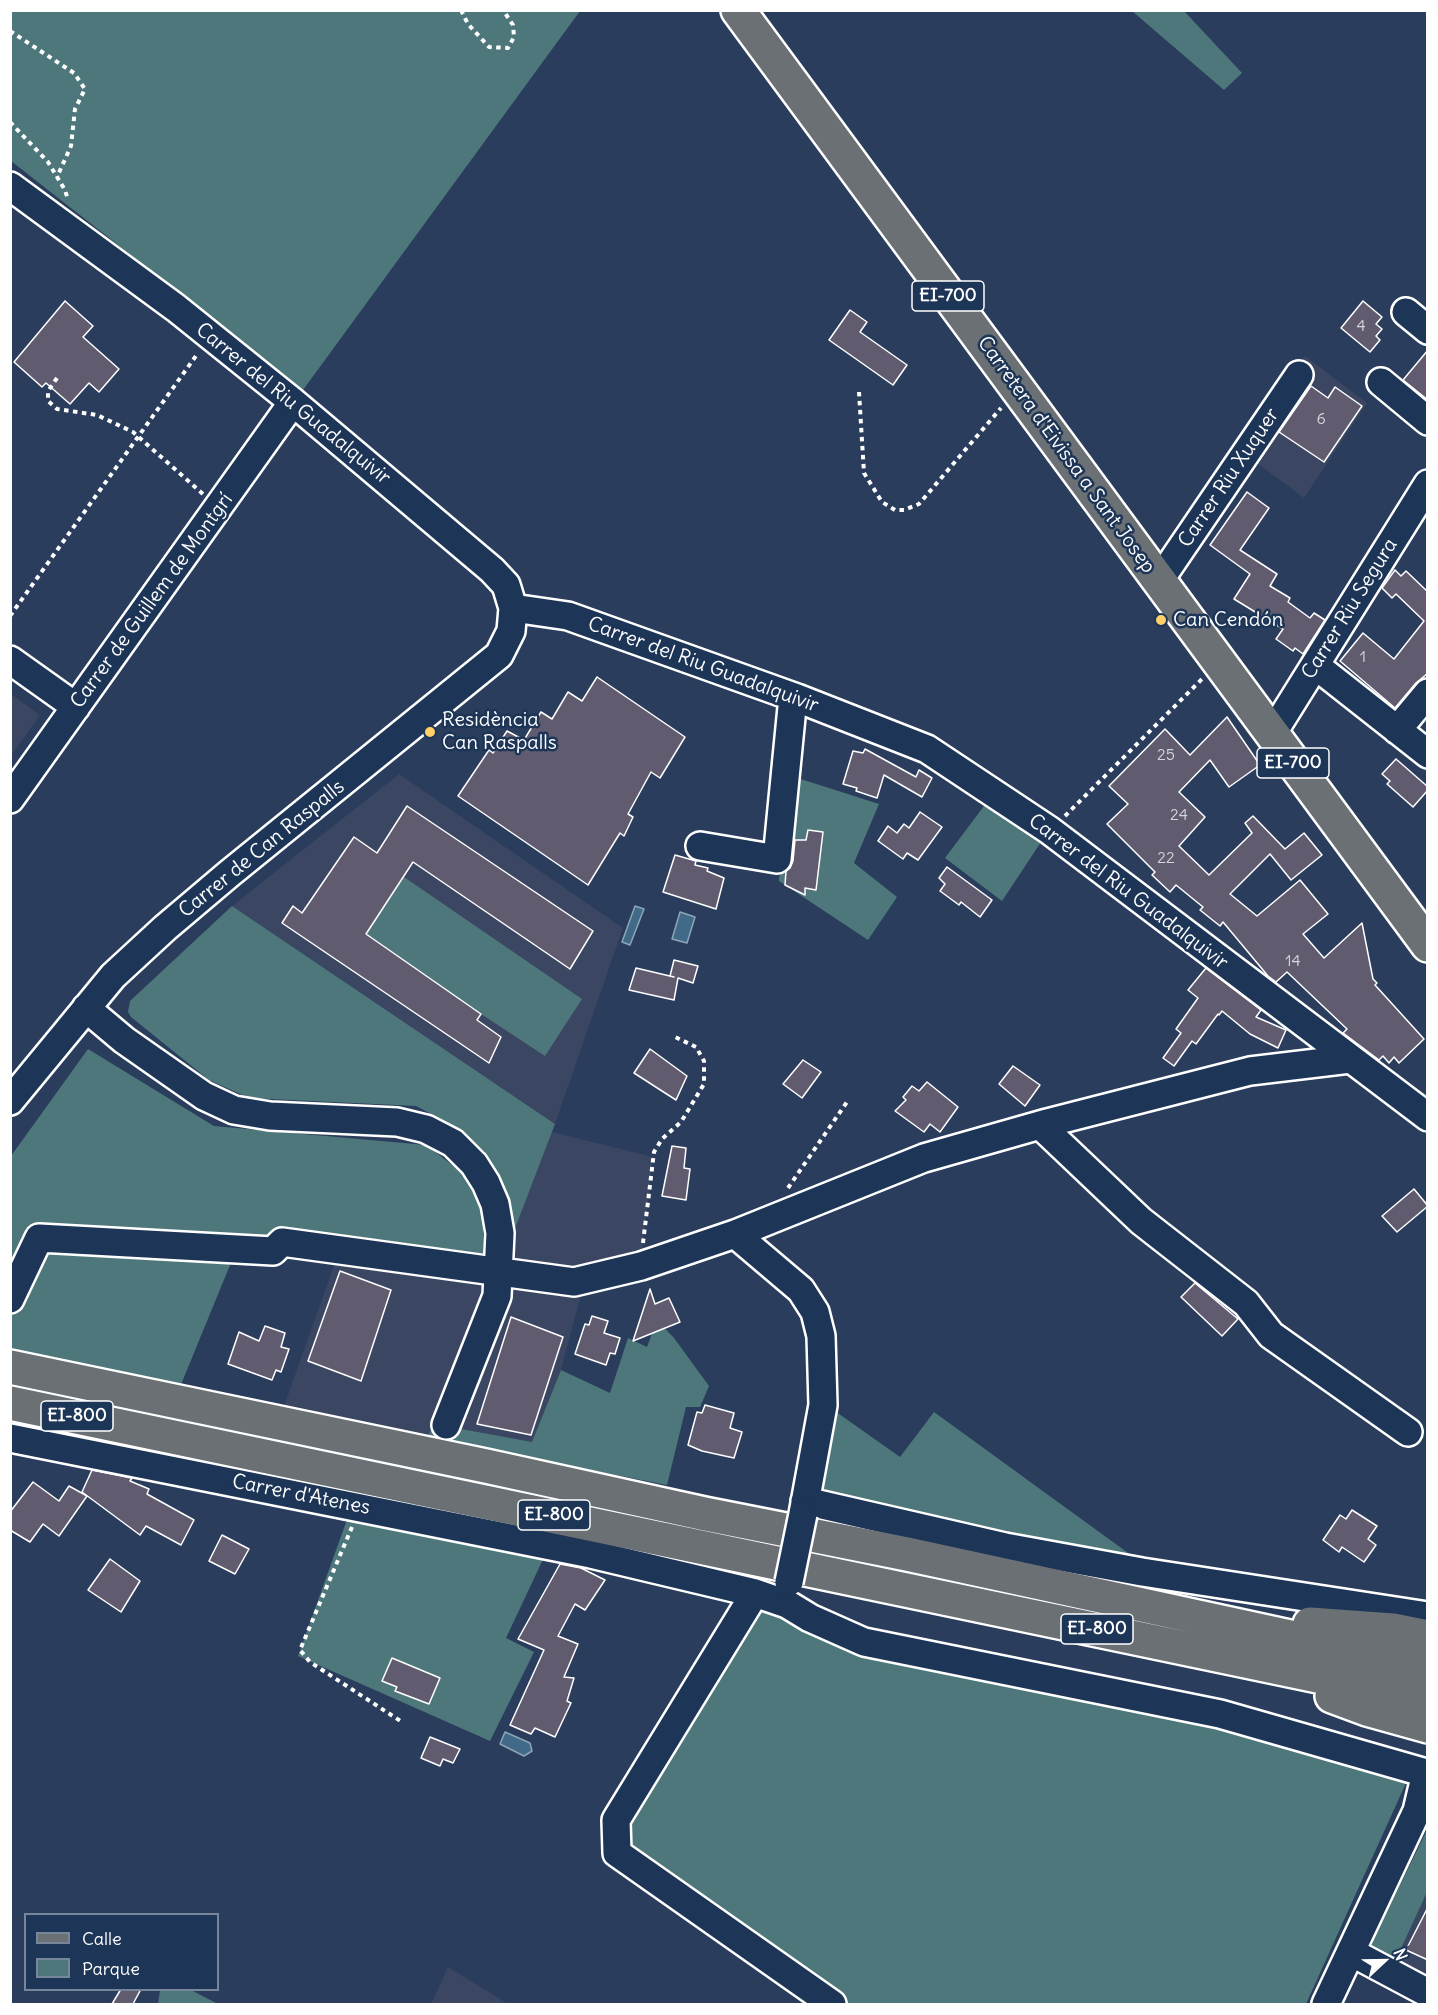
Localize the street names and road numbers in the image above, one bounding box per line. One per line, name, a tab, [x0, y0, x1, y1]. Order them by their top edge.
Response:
road number: EI-700	[912, 281, 984, 311]
street label: Carrer del Riu Guadalquivir	[191, 318, 395, 490]
street label: Carretera d'Eivissa a Sant Josep	[972, 332, 1160, 578]
street label: Carrer Riu Xuquer	[1173, 404, 1285, 552]
street label: Carrer de Guillem de Montgrí	[66, 489, 238, 713]
street label: Carrer Riu Segura	[1297, 534, 1403, 684]
street label: Carrer del Riu Guadalquivir	[584, 612, 822, 718]
road number: EI-700	[1257, 748, 1329, 778]
street label: Carrer de Can Raspalls	[174, 775, 350, 923]
street label: Carrer del Riu Guadalquivir	[1023, 809, 1233, 975]
road number: EI-800	[41, 1401, 113, 1431]
street label: Carrer d'Atenes	[230, 1470, 372, 1520]
road number: EI-800	[518, 1500, 590, 1530]
road number: EI-800	[1061, 1614, 1133, 1644]

